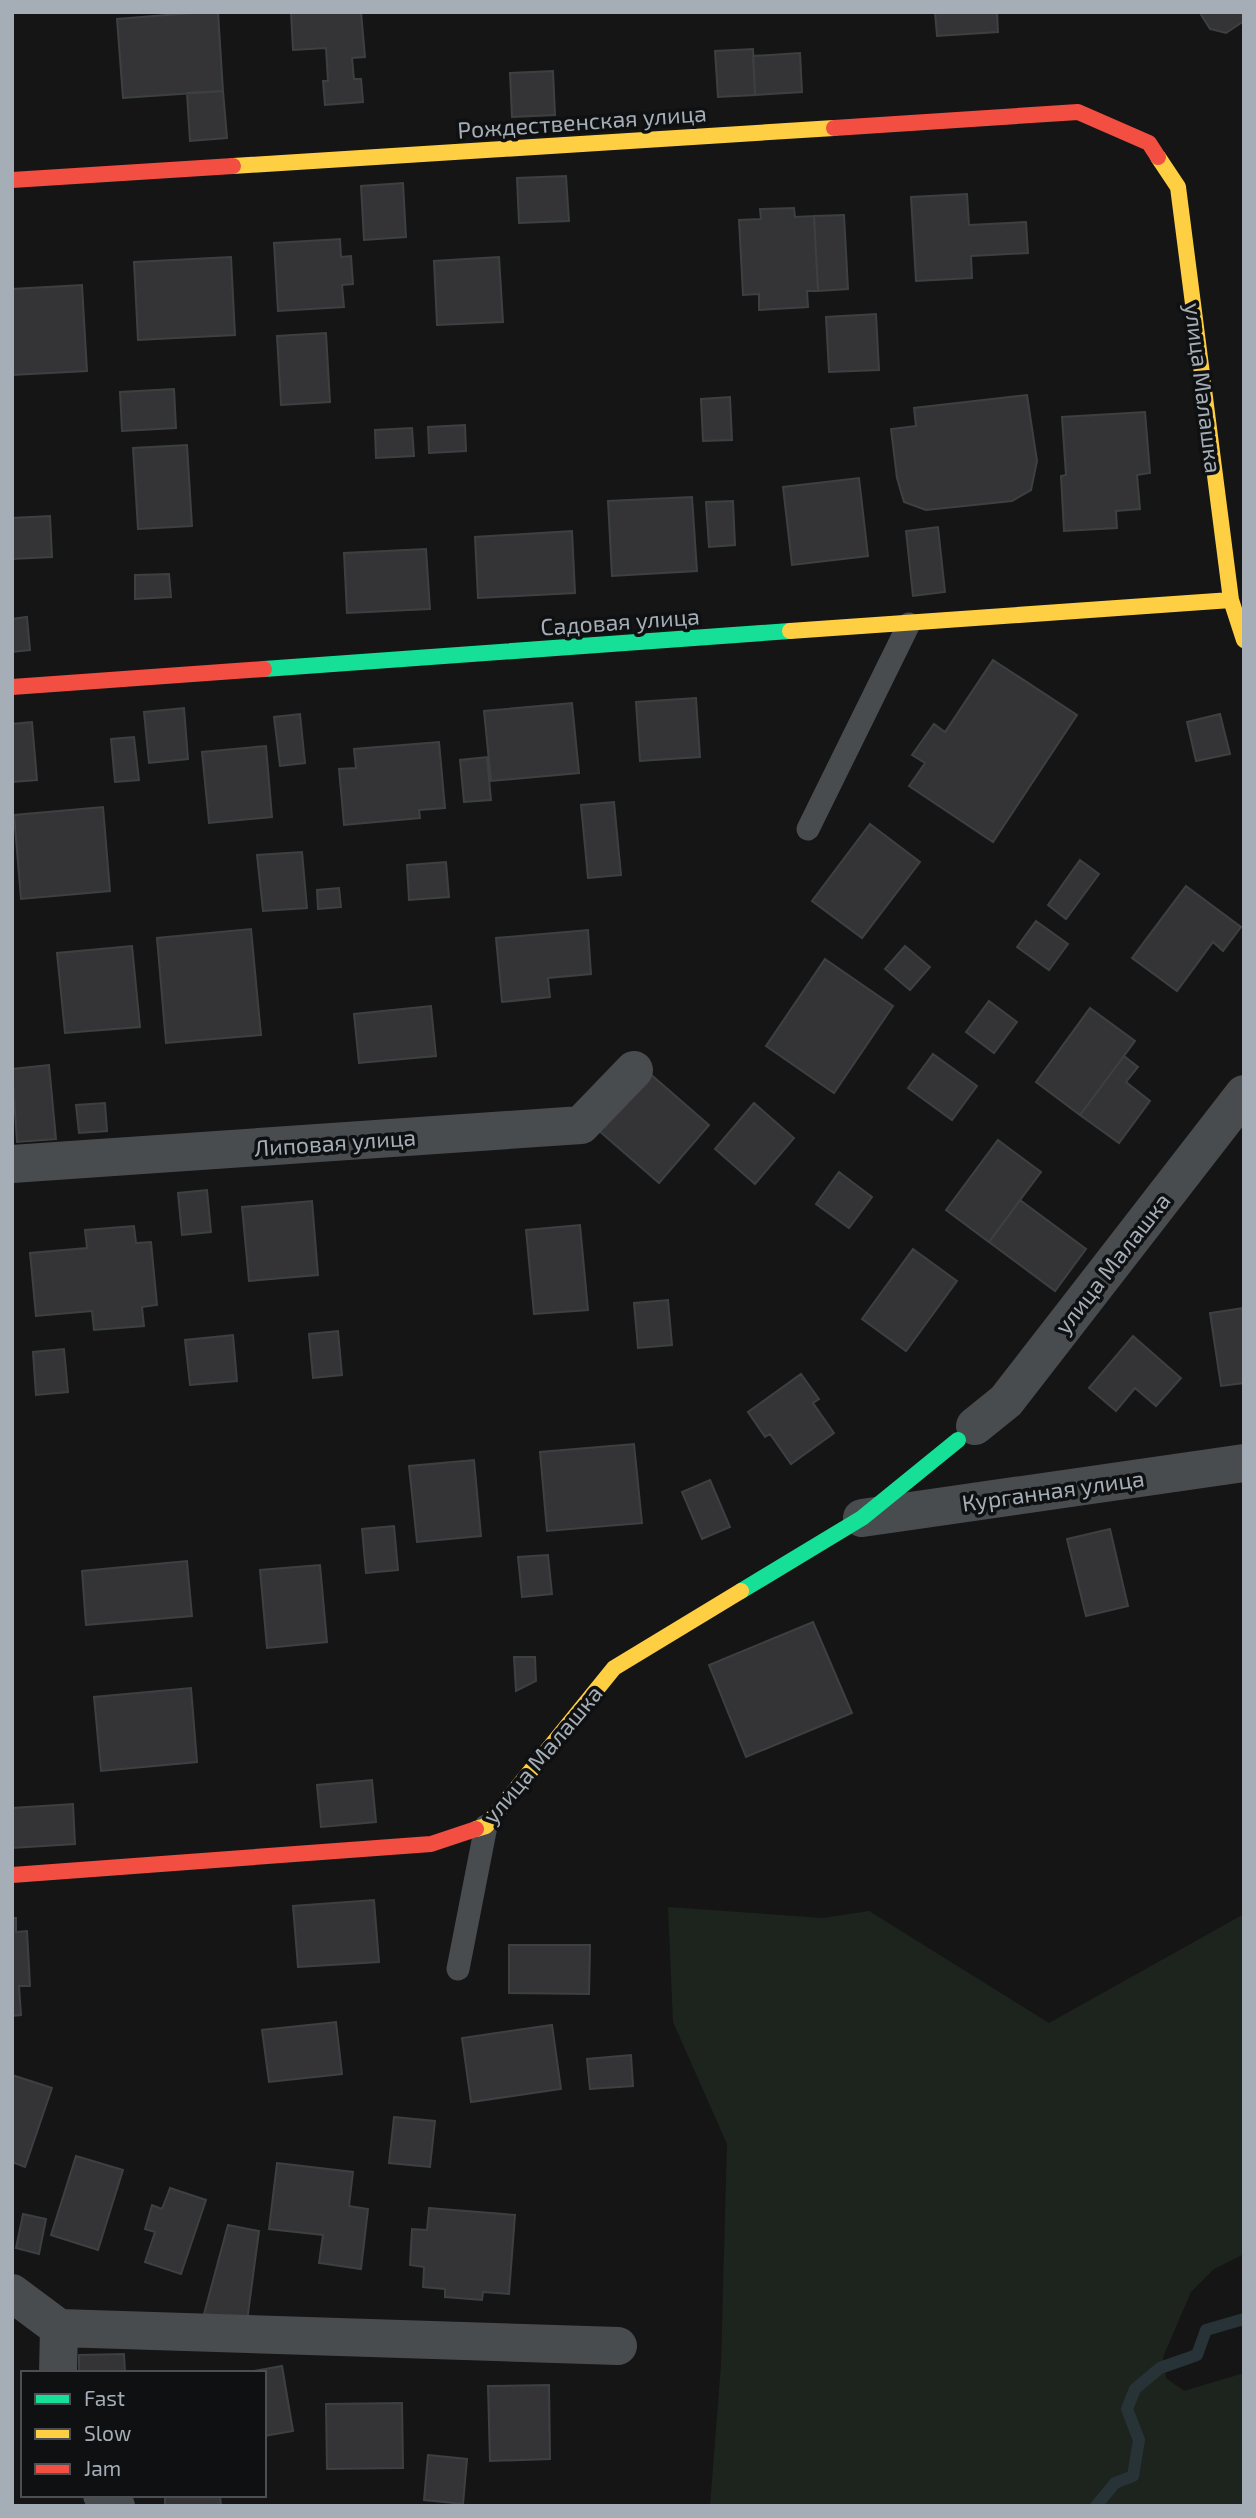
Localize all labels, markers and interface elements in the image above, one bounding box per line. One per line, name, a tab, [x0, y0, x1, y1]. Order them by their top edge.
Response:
street label: Рождественская улица	[456, 98, 708, 145]
street label: улица Малашка	[1179, 301, 1228, 475]
street label: Садовая улица	[539, 601, 701, 642]
street label: Липовая улица	[253, 1122, 417, 1163]
street label: улица Малашка	[1048, 1187, 1177, 1340]
street label: Курганная улица	[960, 1463, 1146, 1518]
street label: улица Малашка	[476, 1679, 609, 1829]
legend	[21, 2371, 266, 2497]
text: Fast	[84, 2385, 125, 2410]
text: Slow	[84, 2420, 131, 2445]
text: Jam	[84, 2455, 121, 2480]

